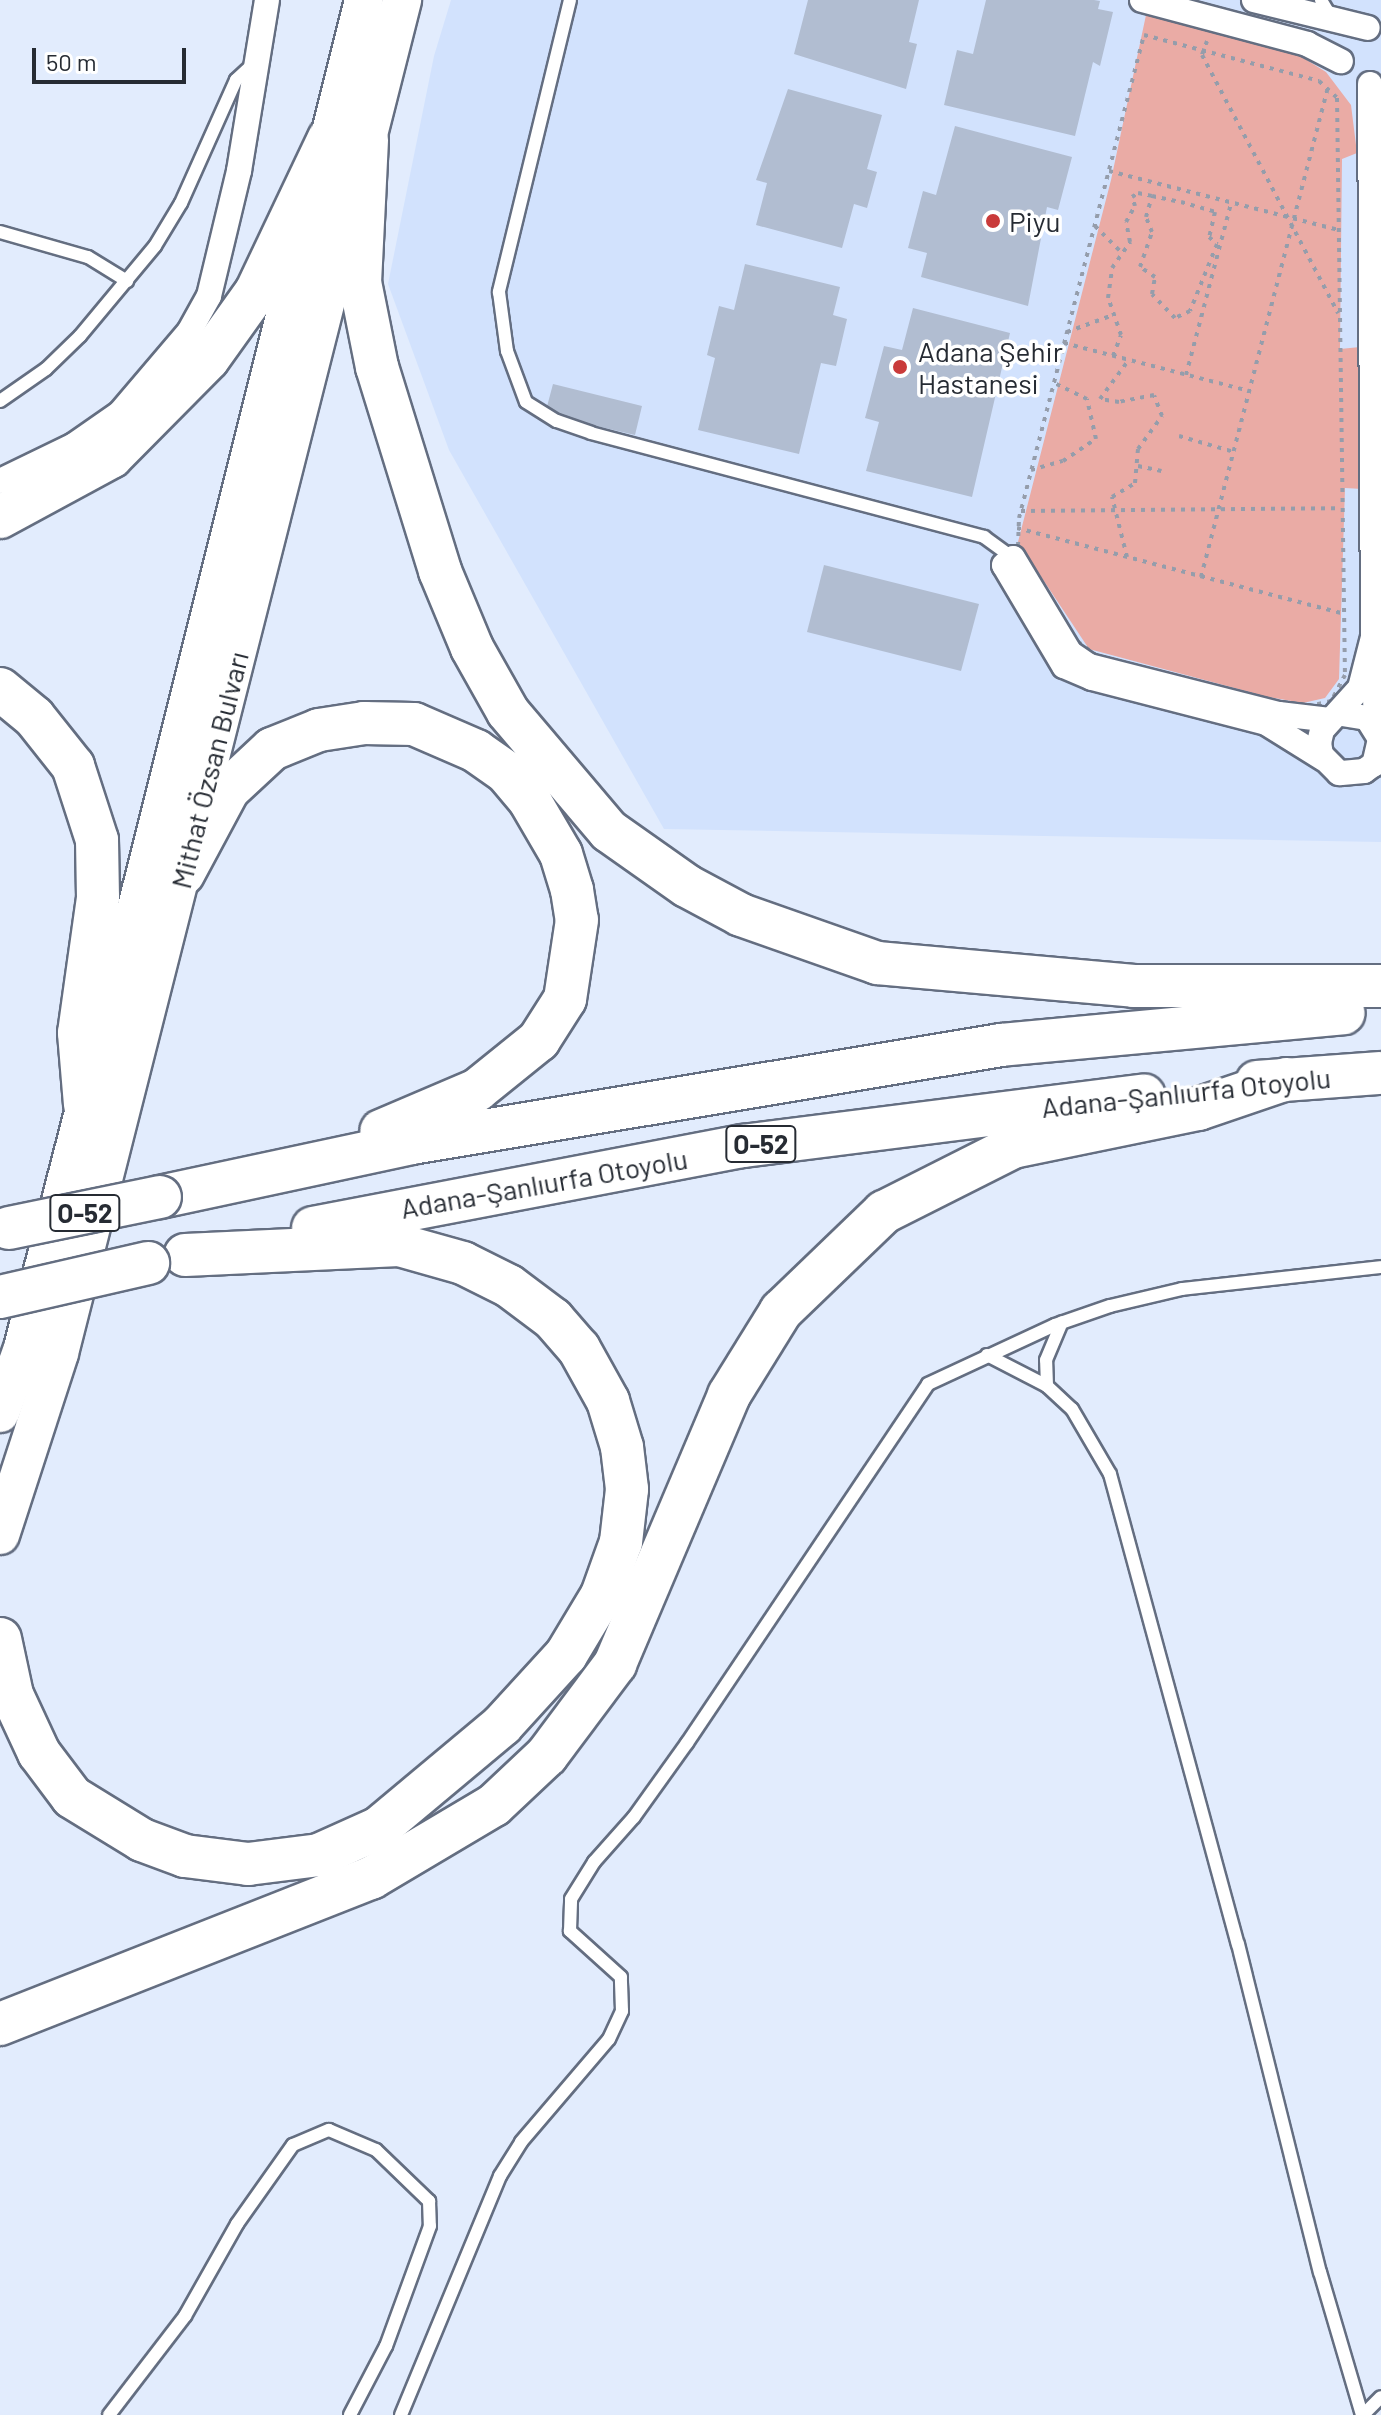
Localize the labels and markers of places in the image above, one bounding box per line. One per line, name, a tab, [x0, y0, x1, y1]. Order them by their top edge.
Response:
place label: Piyu	[1009, 204, 1061, 238]
marker: Piyu	[984, 212, 1002, 230]
place label: Adana Şehir Hastanesi	[918, 334, 1063, 400]
marker: Adana Şehir Hastanesi	[889, 356, 911, 378]

